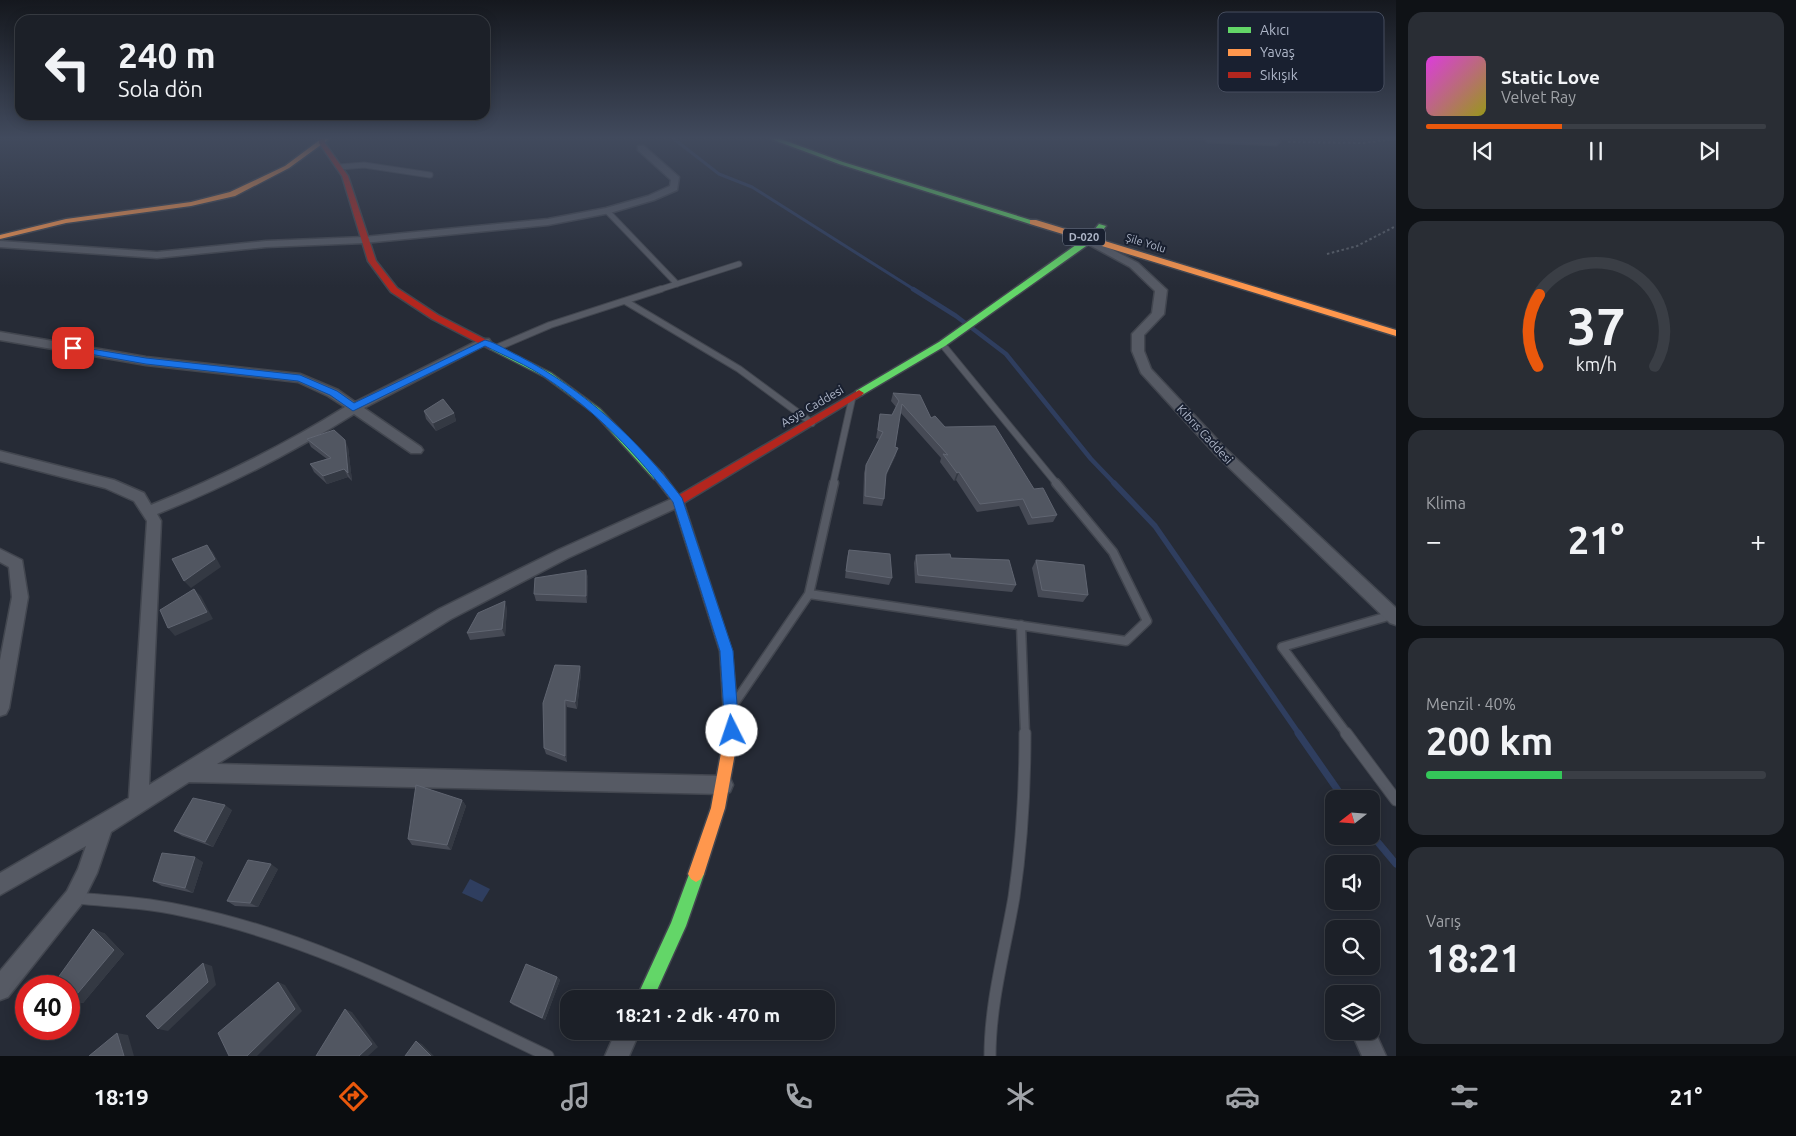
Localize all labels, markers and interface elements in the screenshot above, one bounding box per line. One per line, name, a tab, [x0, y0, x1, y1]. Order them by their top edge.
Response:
legend	[1218, 12, 1384, 92]
text: Akıcı	[1260, 22, 1289, 38]
icon: left	[35, 35, 100, 100]
text: 240 m	[118, 35, 216, 75]
text: Yavaş	[1260, 44, 1295, 60]
text: Static Love	[1501, 66, 1600, 88]
text: Sıkışık	[1260, 67, 1298, 83]
text: Sola dön	[118, 76, 203, 101]
text: Velvet Ray	[1501, 88, 1576, 106]
icon: previous	[1469, 137, 1497, 165]
icon: pause	[1582, 137, 1610, 165]
icon: next	[1695, 137, 1723, 165]
road number: D-020	[1063, 228, 1105, 246]
street label: Şile Yolu	[1124, 231, 1168, 255]
text: 37	[1567, 297, 1625, 355]
pin	[52, 327, 94, 369]
icon: arrive	[59, 334, 87, 362]
text: km/h	[1575, 354, 1617, 374]
street label: Asya Caddesi	[778, 383, 846, 429]
street label: Kıbrıs Caddesi	[1175, 402, 1235, 466]
text: Klima	[1426, 494, 1466, 512]
text: 21°	[1568, 519, 1624, 561]
text: −	[1426, 525, 1442, 556]
text: +	[1750, 525, 1766, 556]
text: Menzil · 40%	[1426, 695, 1516, 713]
position arrow	[705, 704, 757, 756]
text: 200 km	[1426, 720, 1553, 762]
north arrow	[1325, 790, 1380, 845]
map controls	[1325, 790, 1380, 1040]
button: sound	[1325, 855, 1380, 910]
text: Varış	[1426, 912, 1461, 930]
button: search	[1325, 920, 1380, 975]
text: 18:21	[1426, 937, 1521, 979]
speed limit sign: 40	[15, 975, 80, 1040]
button: layers	[1325, 985, 1380, 1040]
text: 18:21 · 2 dk · 470 m	[615, 1004, 780, 1026]
icon: directions	[336, 1079, 371, 1114]
icon: music	[558, 1079, 593, 1114]
icon: phone	[781, 1079, 816, 1114]
icon: climate	[1003, 1079, 1038, 1114]
icon: car	[1225, 1079, 1260, 1114]
icon: filters	[1447, 1079, 1482, 1114]
text: 18:19	[94, 1084, 149, 1109]
text: 21°	[1670, 1084, 1702, 1109]

